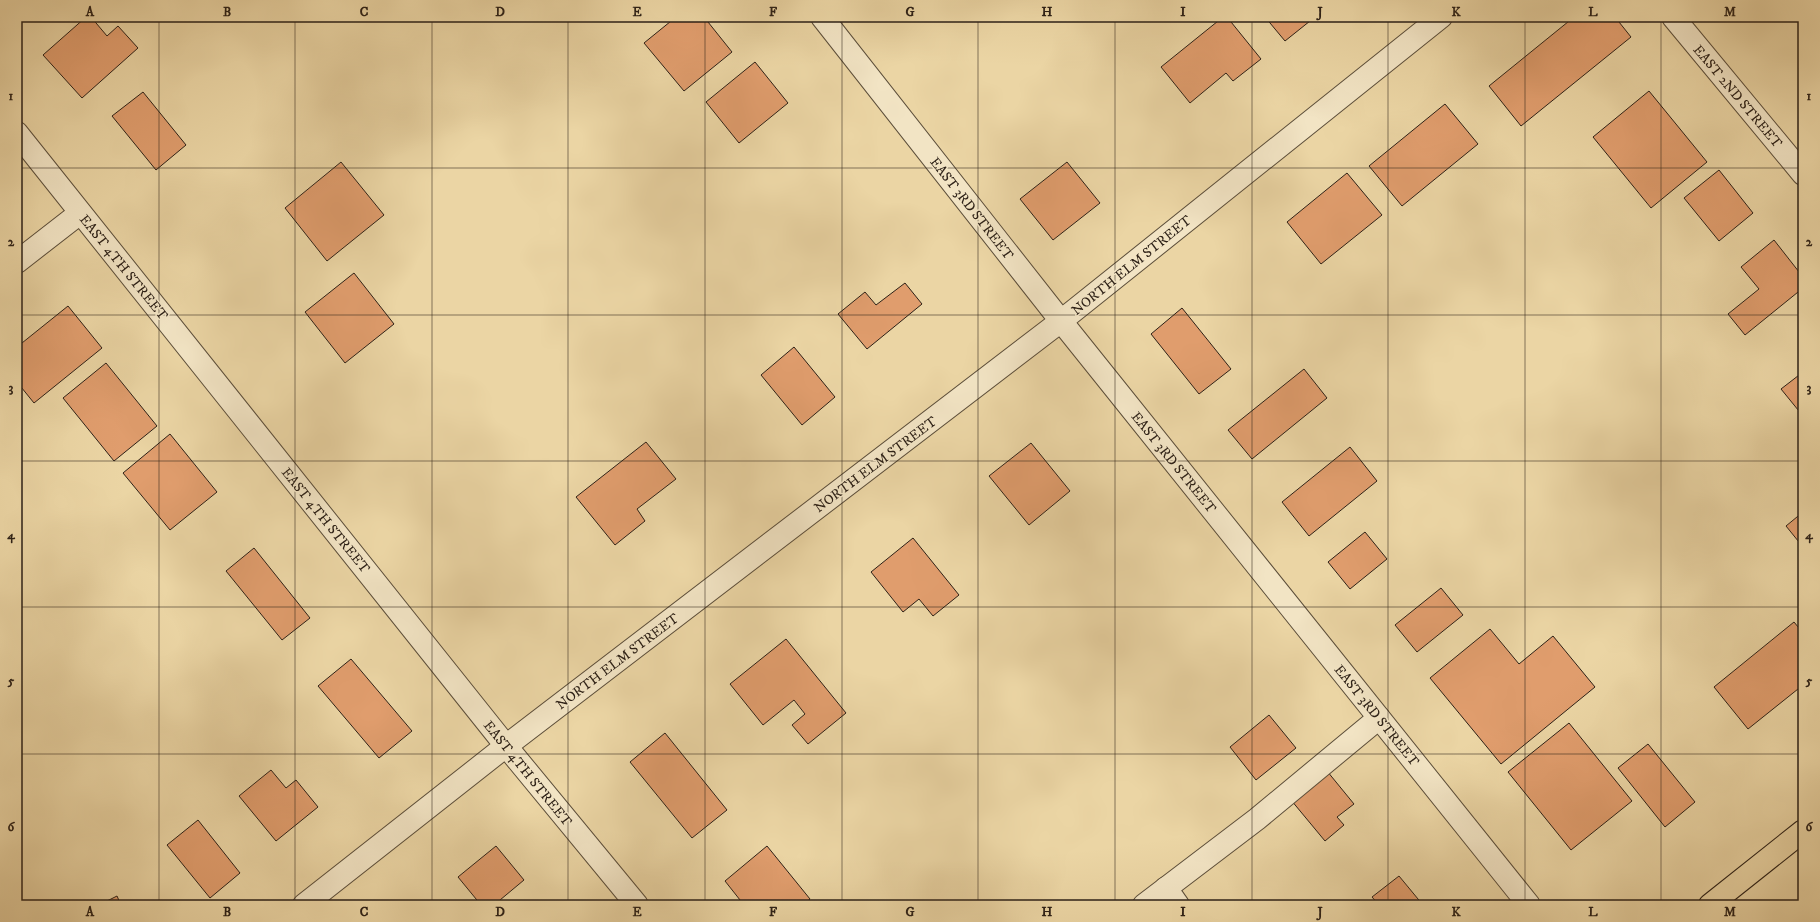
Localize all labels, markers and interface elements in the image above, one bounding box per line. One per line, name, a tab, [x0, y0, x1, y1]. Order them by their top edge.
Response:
text: A	[85, 4, 95, 20]
text: B	[223, 4, 231, 20]
text: C	[360, 4, 369, 20]
text: D	[495, 4, 505, 20]
text: E	[632, 4, 642, 20]
text: F	[769, 4, 778, 20]
text: G	[905, 4, 915, 20]
text: H	[1042, 4, 1053, 20]
text: I	[1180, 4, 1186, 20]
text: J	[1315, 4, 1323, 21]
text: K	[1451, 4, 1461, 20]
text: L	[1588, 4, 1598, 20]
text: M	[1724, 4, 1736, 20]
street label: EAST 2ND STREET	[1689, 41, 1786, 152]
text: 1	[9, 88, 14, 104]
text: 1	[1807, 88, 1812, 104]
street label: EAST 3RD STREET	[926, 154, 1017, 264]
street label: EAST 4TH STREET	[75, 211, 172, 324]
street label: NORTH ELM STREET	[1068, 212, 1196, 320]
text: 2	[8, 234, 15, 250]
text: 2	[1806, 234, 1813, 250]
text: 3	[9, 380, 14, 396]
text: 3	[1807, 380, 1812, 396]
street label: EAST 3RD STREET	[1127, 408, 1220, 517]
street label: NORTH ELM STREET	[811, 412, 941, 517]
street label: EAST 4TH STREET	[277, 464, 374, 577]
text: 4	[6, 527, 15, 544]
text: 4	[1804, 527, 1813, 544]
street label: NORTH ELM STREET	[553, 609, 683, 714]
street label: EAST 3RD STREET	[1330, 661, 1423, 770]
text: 5	[7, 673, 15, 689]
text: 5	[1805, 673, 1813, 689]
street label: EAST 4TH STREET	[479, 717, 576, 830]
text: 6	[8, 819, 16, 835]
text: 6	[1806, 819, 1814, 835]
text: A	[85, 904, 95, 920]
text: B	[223, 904, 231, 920]
text: C	[360, 904, 369, 920]
text: D	[495, 904, 505, 920]
text: E	[632, 904, 642, 920]
text: F	[769, 904, 778, 920]
text: G	[905, 904, 915, 920]
text: H	[1042, 904, 1053, 920]
text: I	[1180, 904, 1186, 920]
text: J	[1315, 904, 1323, 921]
text: K	[1451, 904, 1461, 920]
text: L	[1588, 904, 1598, 920]
text: M	[1724, 904, 1736, 920]

